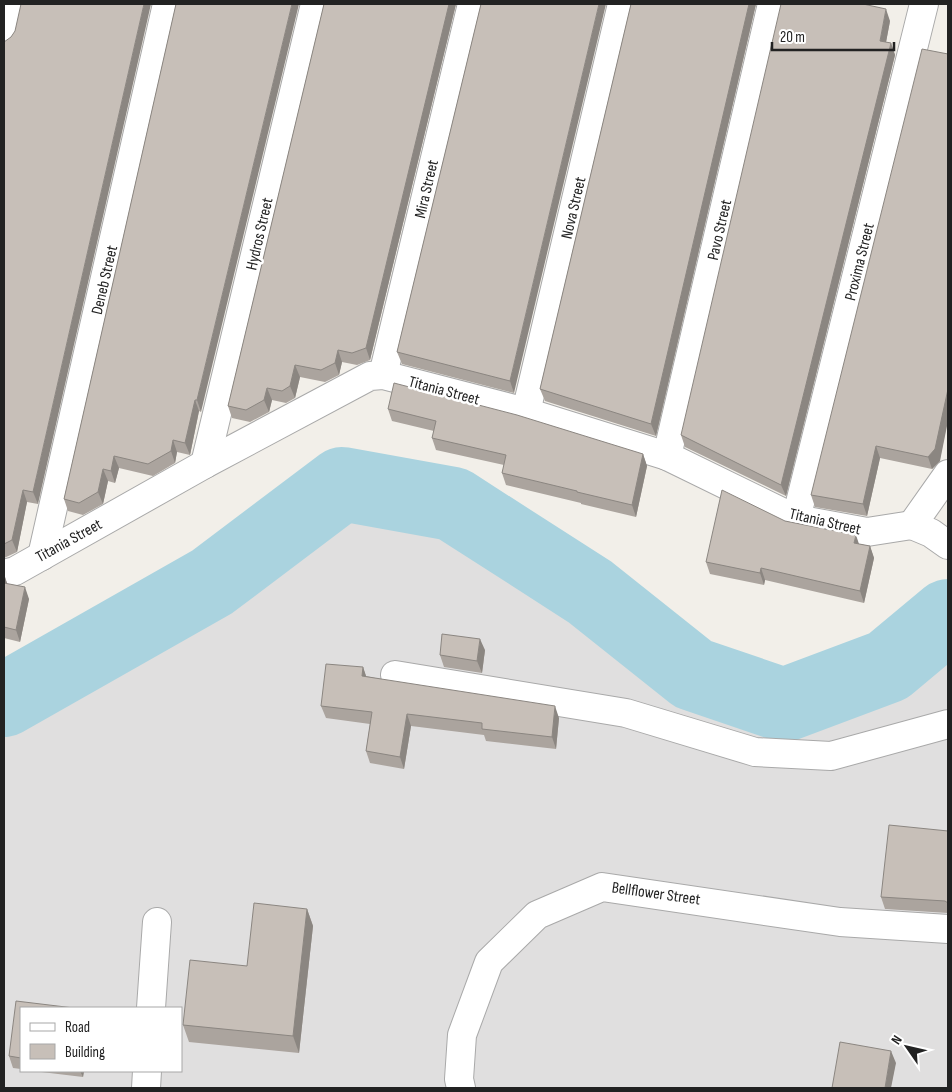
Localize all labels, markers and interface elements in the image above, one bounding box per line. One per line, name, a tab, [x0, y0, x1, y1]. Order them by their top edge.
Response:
scale bar	[772, 20, 894, 52]
text: 20 m	[780, 28, 805, 47]
street label: Mira Street	[411, 158, 443, 220]
street label: Nova Street	[558, 175, 590, 241]
street label: Hydros Street	[242, 196, 278, 272]
street label: Pavo Street	[704, 198, 736, 262]
street label: Proxima Street	[841, 221, 879, 303]
street label: Deneb Street	[88, 243, 122, 316]
street label: Titania Street	[406, 372, 482, 410]
street label: Titania Street	[787, 505, 863, 539]
street label: Titania Street	[33, 515, 106, 567]
street label: Bellflower Street	[610, 878, 702, 910]
legend	[20, 1007, 182, 1072]
text: Road	[65, 1018, 90, 1037]
north arrow	[882, 1022, 932, 1072]
text: N	[887, 1032, 906, 1048]
text: Building	[65, 1043, 105, 1062]

